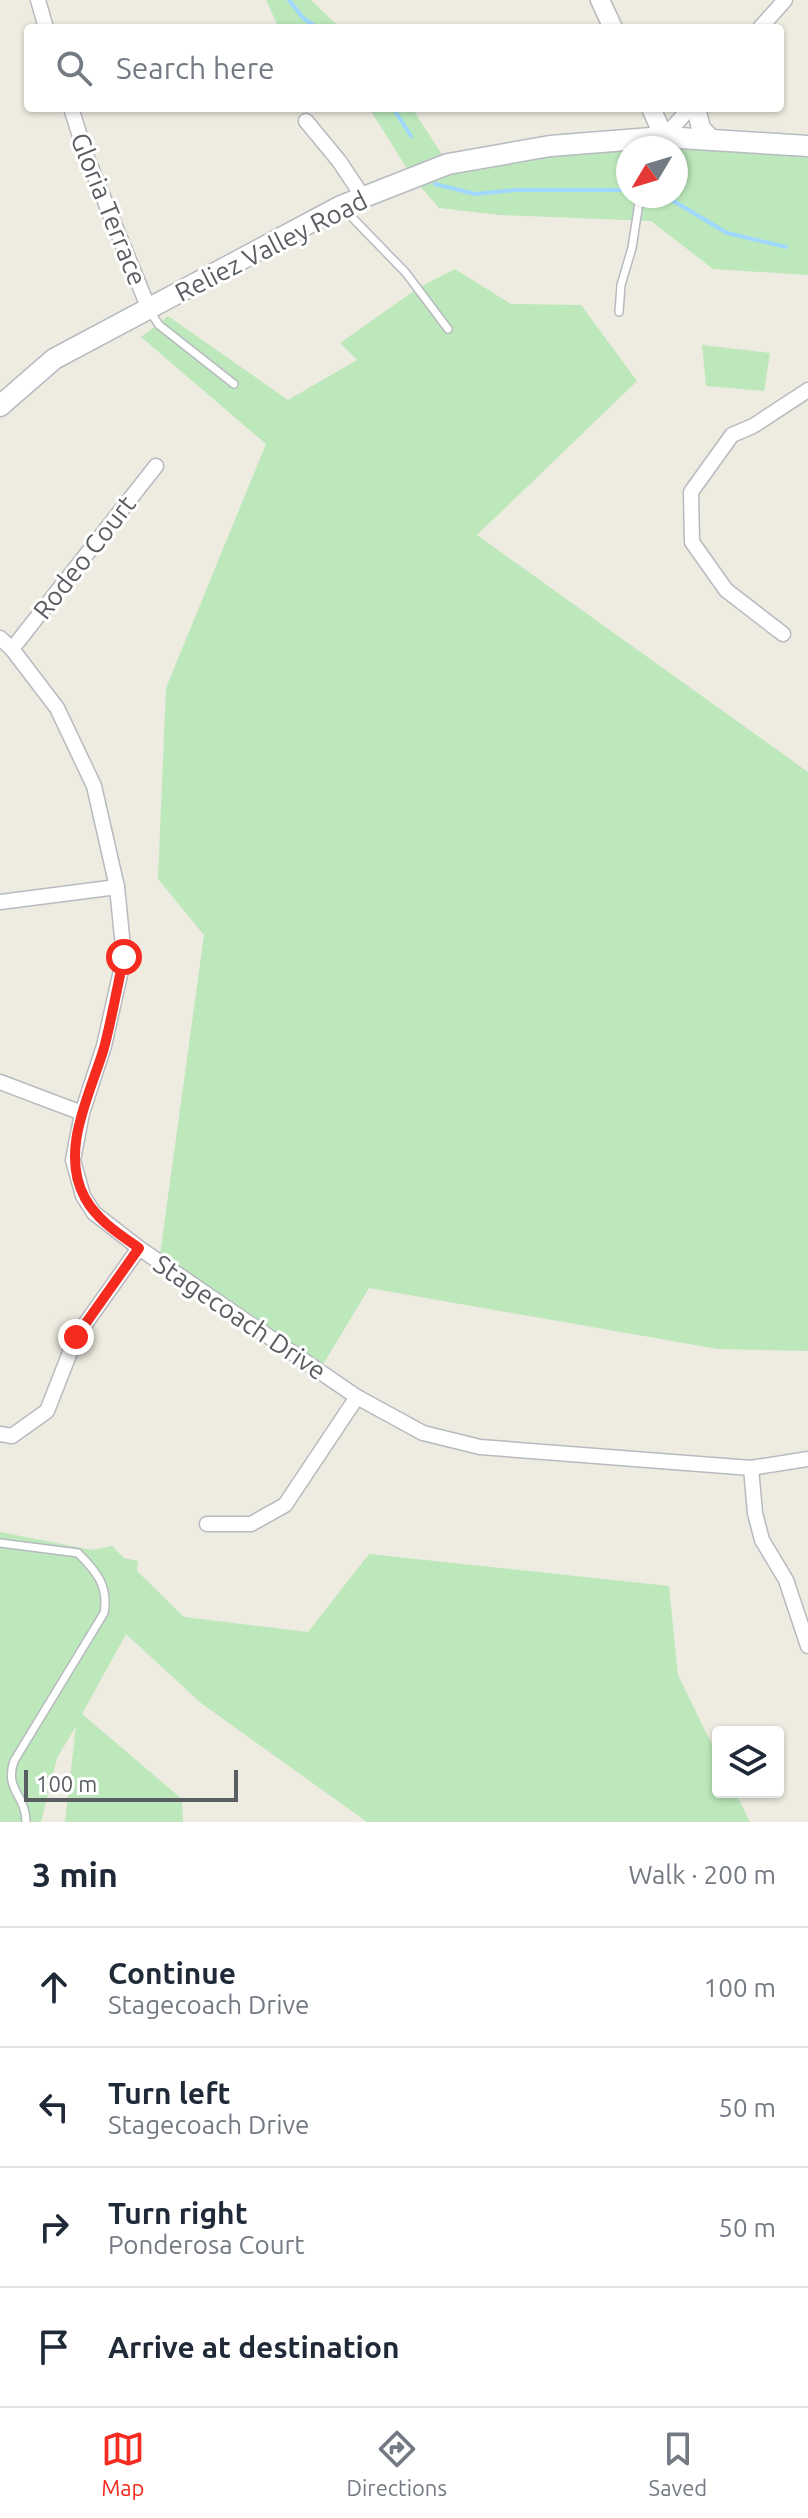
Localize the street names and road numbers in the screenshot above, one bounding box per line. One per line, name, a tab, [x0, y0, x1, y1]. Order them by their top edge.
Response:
street label: Gloria Terrace	[65, 129, 153, 289]
street label: Reliez Valley Road	[170, 185, 372, 307]
street label: Rodeo Court	[27, 490, 141, 624]
street label: Stagecoach Drive	[148, 1249, 332, 1385]

